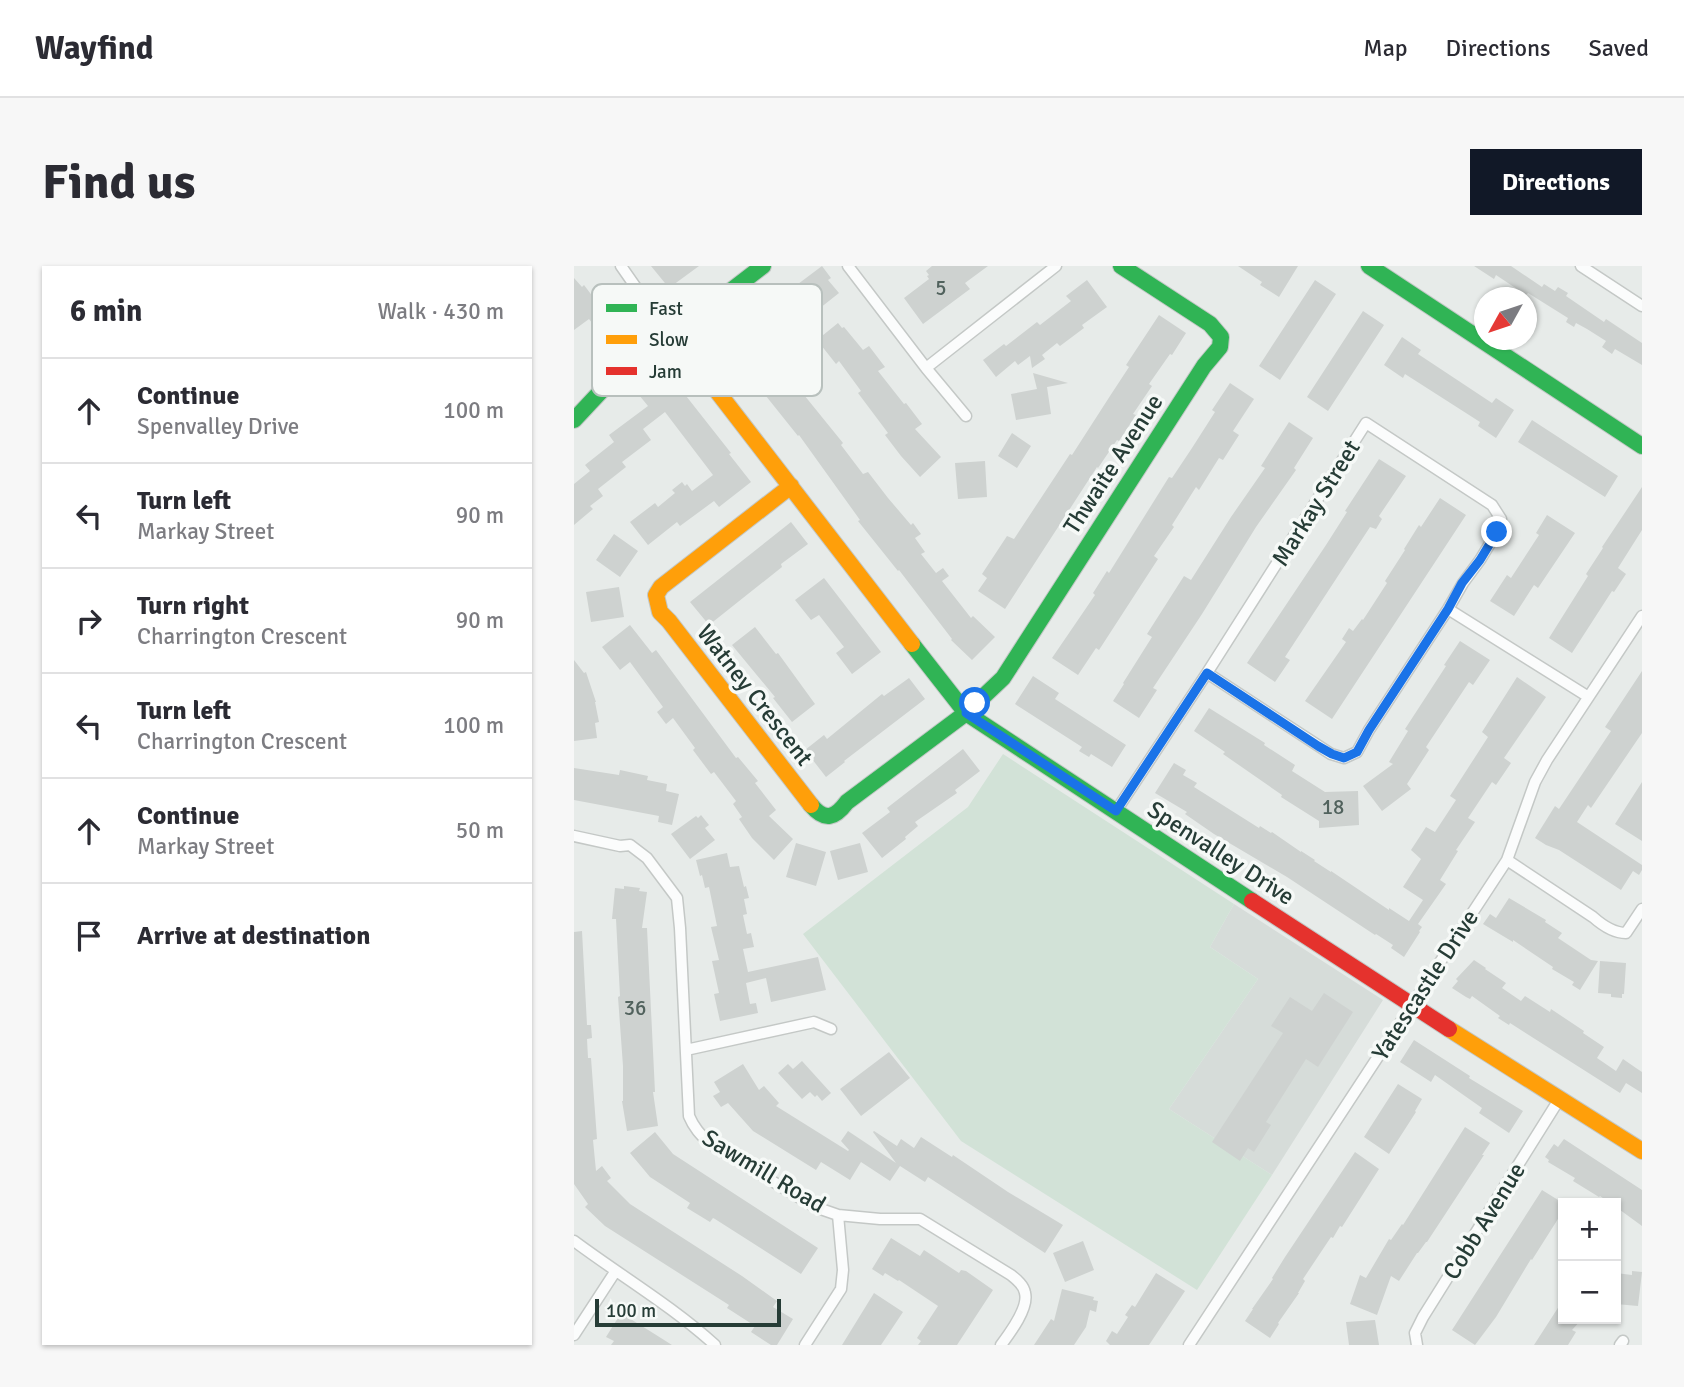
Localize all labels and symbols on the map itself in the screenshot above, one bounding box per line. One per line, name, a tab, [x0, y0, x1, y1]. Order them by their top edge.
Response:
house number: 5	[935, 275, 947, 301]
legend	[592, 284, 822, 396]
north arrow	[1474, 287, 1537, 350]
text: Fast	[649, 297, 683, 321]
text: Slow	[649, 328, 689, 352]
text: Jam	[649, 360, 682, 384]
street label: Thwaite Avenue	[1057, 388, 1169, 540]
street label: Markay Street	[1265, 434, 1367, 572]
route end	[1481, 516, 1512, 547]
street label: Watney Crescent	[690, 618, 820, 772]
route start	[959, 687, 990, 718]
street label: Spenvalley Drive	[1142, 794, 1300, 912]
house number: 18	[1322, 794, 1344, 820]
street label: Yatescastle Drive	[1365, 904, 1485, 1066]
house number: 36	[624, 995, 646, 1021]
street label: Sawmill Road	[697, 1122, 831, 1220]
street label: Cobb Avenue	[1436, 1157, 1532, 1285]
scale bar	[595, 1296, 780, 1328]

